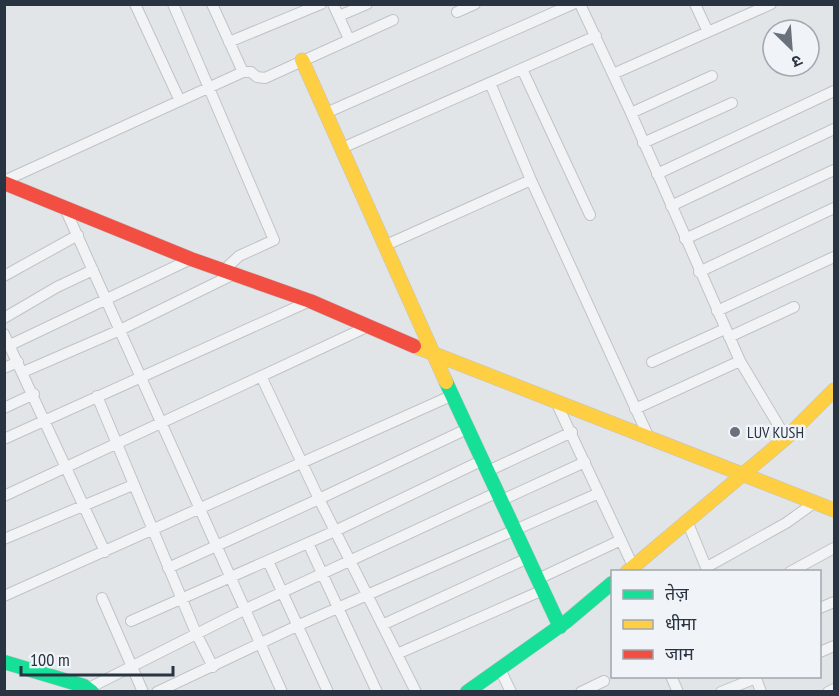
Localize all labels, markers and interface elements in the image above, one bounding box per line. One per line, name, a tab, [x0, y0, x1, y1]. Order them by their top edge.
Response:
north arrow	[761, 18, 821, 78]
text: उ	[788, 51, 806, 73]
place label: LUV KUSH	[747, 422, 804, 442]
marker: LUV KUSH	[728, 425, 742, 439]
legend	[611, 570, 821, 678]
text: तेज़	[665, 582, 689, 605]
text: धीमा	[665, 612, 696, 635]
scale bar	[21, 639, 172, 677]
text: जाम	[665, 642, 695, 665]
text: 100 m	[30, 648, 70, 671]

